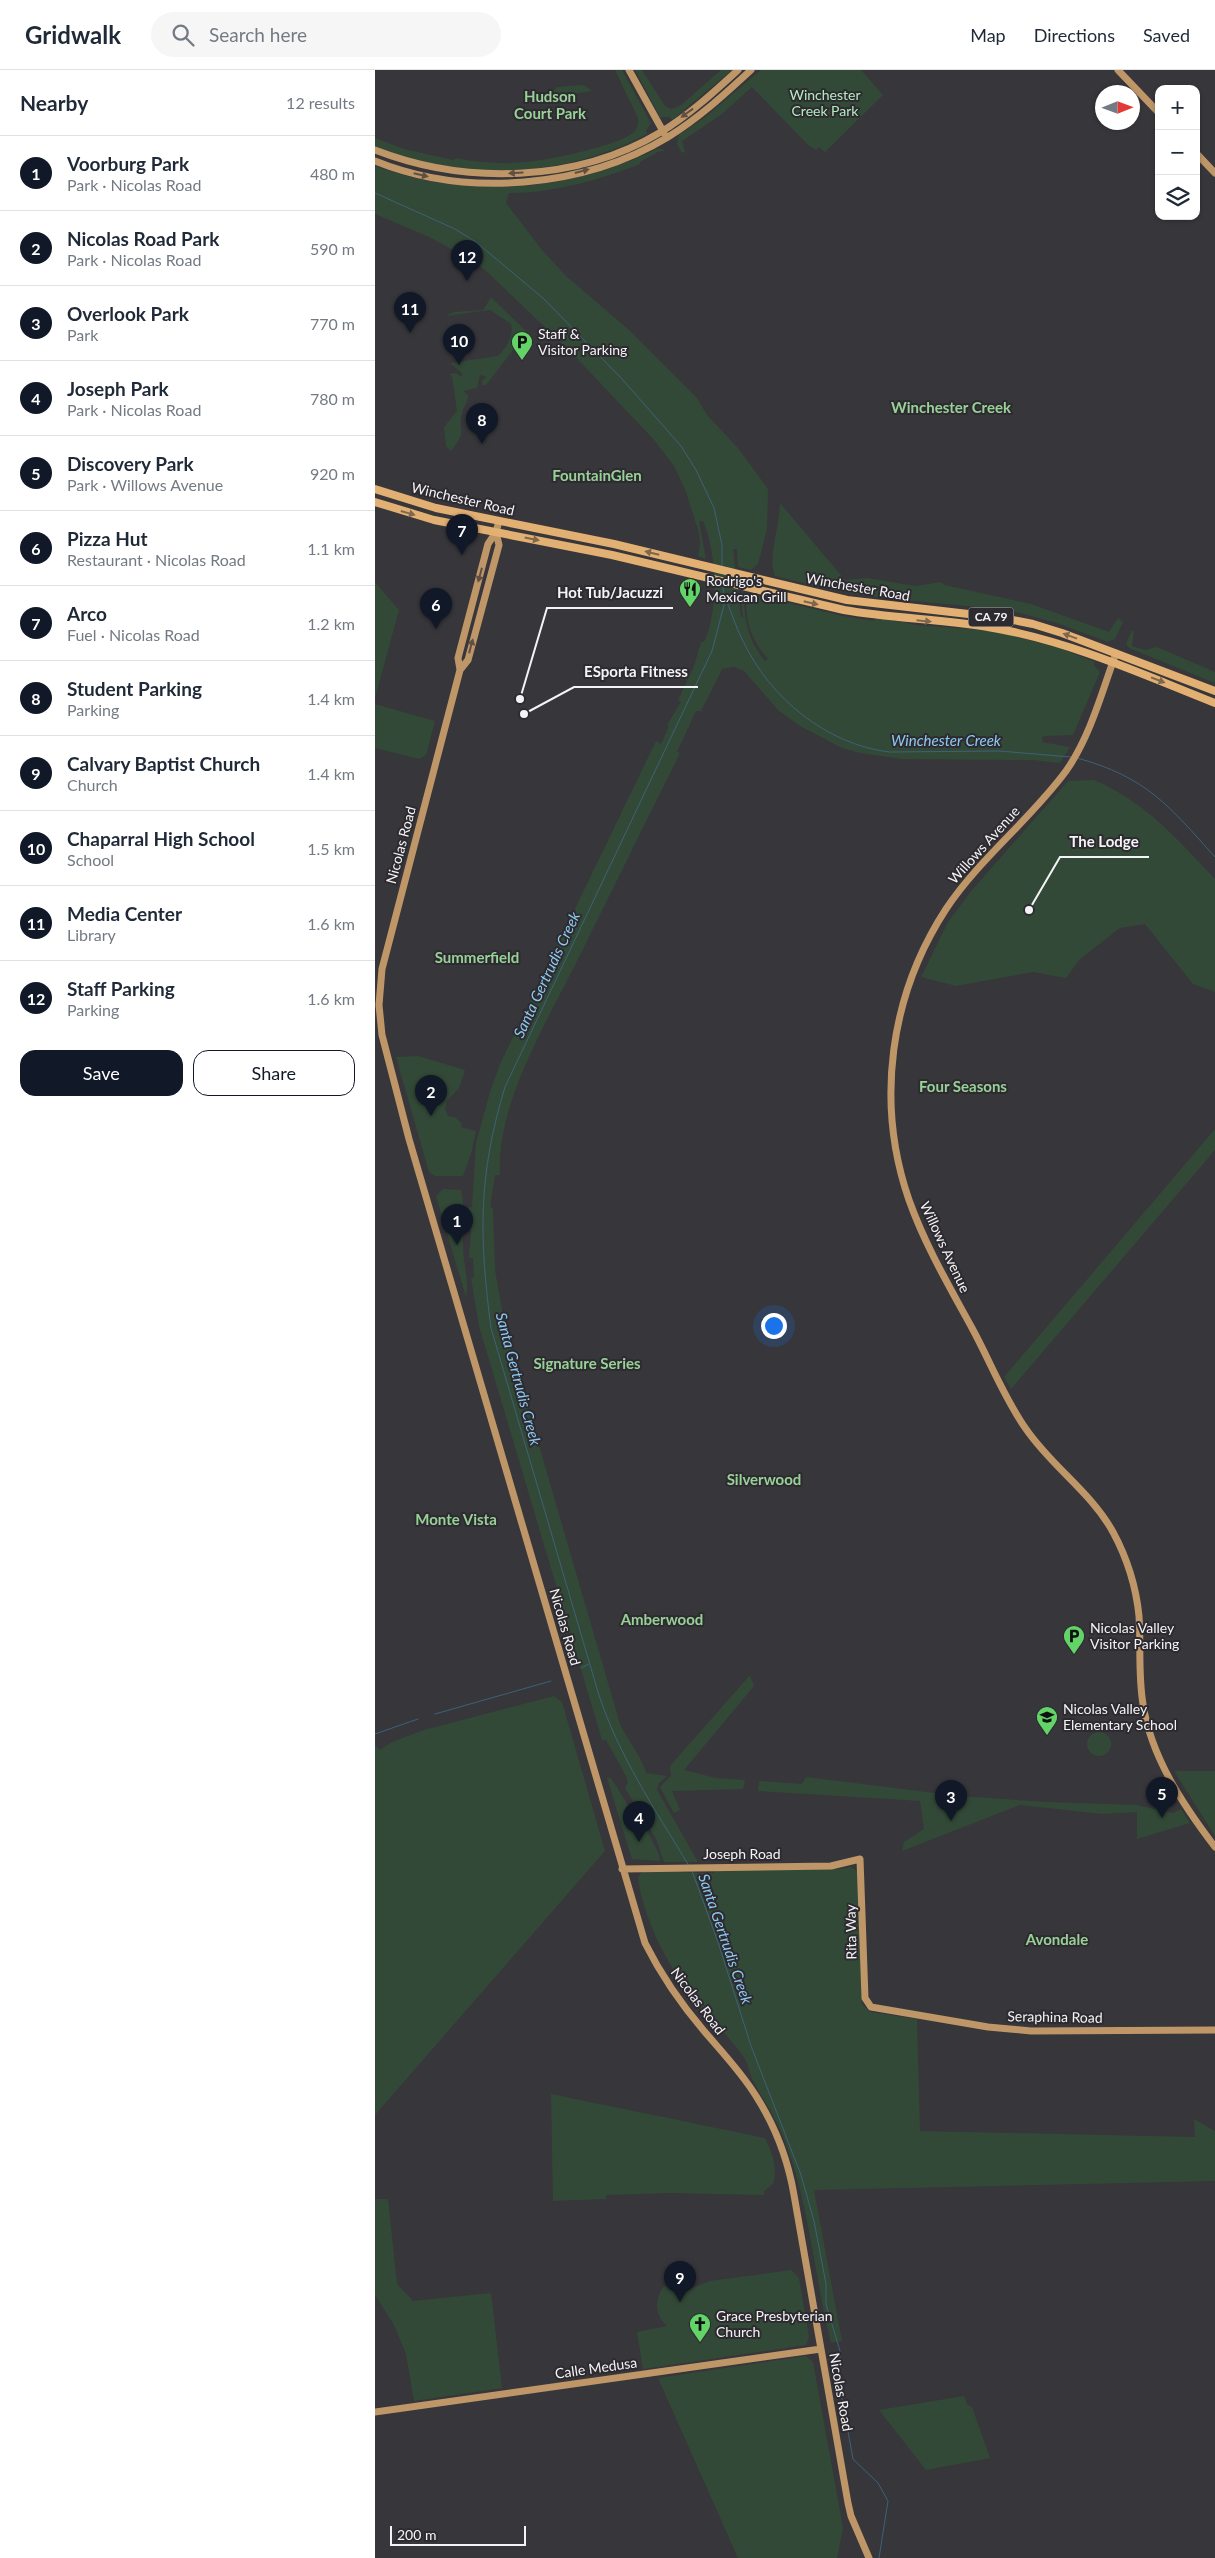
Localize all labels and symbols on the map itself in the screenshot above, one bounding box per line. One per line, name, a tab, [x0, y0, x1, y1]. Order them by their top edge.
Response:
north arrow	[1095, 85, 1140, 130]
park label: Winchester Creek Park	[789, 86, 861, 119]
district label: Hudson Court Park	[514, 87, 587, 122]
one-way arrow	[680, 108, 694, 118]
one-way arrow	[575, 167, 590, 175]
one-way arrow	[508, 170, 524, 178]
one-way arrow	[414, 171, 429, 179]
pin: 12	[451, 240, 483, 281]
pin: 11	[394, 292, 426, 333]
pin: 10	[443, 324, 475, 365]
place label: Staff & Visitor Parking	[538, 325, 627, 358]
parking icon: Staff & Visitor Parking	[510, 330, 534, 361]
district label: Winchester Creek	[891, 398, 1012, 416]
pin: 8	[466, 403, 498, 444]
district label: FountainGlen	[552, 466, 642, 484]
street label: Winchester Road	[410, 478, 516, 519]
one-way arrow	[401, 509, 416, 517]
pin: 7	[446, 514, 478, 555]
one-way arrow	[524, 536, 540, 544]
one-way arrow	[645, 549, 660, 557]
one-way arrow	[476, 568, 484, 583]
street label: Winchester Road	[805, 569, 911, 604]
place label: Rodrigo's Mexican Grill	[706, 572, 787, 605]
restaurant icon: Rodrigo's Mexican Grill	[678, 577, 702, 608]
callout: Hot Tub/Jacuzzi	[547, 578, 673, 608]
text: Hot Tub/Jacuzzi	[557, 583, 663, 601]
pin: 6	[420, 588, 452, 629]
one-way arrow	[803, 599, 818, 607]
road number: CA 79	[969, 608, 1013, 626]
one-way arrow	[916, 617, 932, 625]
one-way arrow	[1062, 632, 1077, 640]
one-way arrow	[468, 638, 476, 653]
callout: ESporta Fitness	[574, 657, 698, 687]
text: ESporta Fitness	[584, 662, 688, 680]
one-way arrow	[1150, 677, 1165, 684]
water label: Winchester Creek	[891, 731, 1002, 749]
street label: Willows Avenue	[944, 802, 1023, 887]
street label: Nicolas Road	[382, 804, 419, 885]
callout: The Lodge	[1060, 827, 1149, 857]
text: The Lodge	[1069, 832, 1139, 850]
water label: Santa Gertrudis Creek	[509, 908, 584, 1040]
district label: Summerfield	[435, 948, 519, 966]
pin: 2	[415, 1075, 447, 1116]
district label: Four Seasons	[919, 1077, 1007, 1095]
street label: Willows Avenue	[917, 1198, 974, 1295]
pin: 1	[441, 1204, 473, 1245]
water label: Santa Gertrudis Creek	[493, 1310, 546, 1448]
your location	[761, 1313, 787, 1339]
district label: Signature Series	[533, 1354, 641, 1372]
district label: Silverwood	[727, 1470, 801, 1488]
district label: Monte Vista	[415, 1510, 497, 1528]
street label: Nicolas Road	[546, 1586, 585, 1667]
district label: Amberwood	[620, 1610, 703, 1628]
place label: Nicolas Valley Visitor Parking	[1090, 1619, 1179, 1652]
parking icon: Nicolas Valley Visitor Parking	[1062, 1624, 1086, 1655]
place label: Nicolas Valley Elementary School	[1063, 1700, 1177, 1733]
school or university icon: Nicolas Valley Elementary School	[1035, 1705, 1059, 1736]
pin: 5	[1146, 1777, 1178, 1818]
pin: 3	[935, 1780, 967, 1821]
pin: 4	[623, 1801, 655, 1842]
street label: Joseph Road	[703, 1845, 781, 1862]
water label: Santa Gertrudis Creek	[695, 1871, 757, 2007]
street label: Rita Way	[842, 1904, 859, 1960]
district label: Avondale	[1025, 1930, 1088, 1948]
street label: Nicolas Road	[668, 1964, 729, 2038]
street label: Seraphina Road	[1007, 2007, 1103, 2026]
pin: 9	[664, 2261, 696, 2302]
place label: Grace Presbyterian Church	[716, 2307, 833, 2340]
church icon: Grace Presbyterian Church	[688, 2312, 712, 2343]
street label: Nicolas Road	[826, 2351, 857, 2432]
street label: Calle Medusa	[554, 2353, 638, 2382]
scale bar	[390, 2523, 526, 2546]

